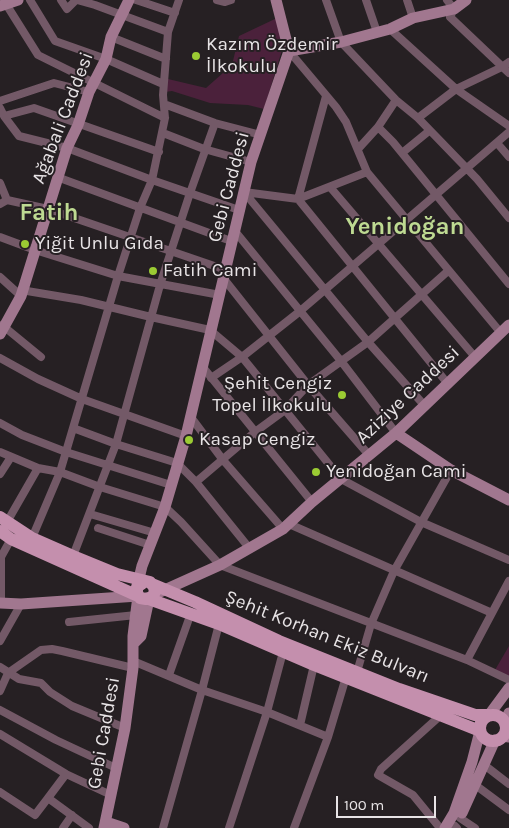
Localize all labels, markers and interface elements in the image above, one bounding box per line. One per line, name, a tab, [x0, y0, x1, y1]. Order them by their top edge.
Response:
place label: Kazım Özdemir İlkokulu	[206, 34, 338, 78]
street label: Ağabali Caddesi	[27, 49, 99, 187]
marker: Kazım Özdemir İlkokulu	[190, 50, 202, 62]
street label: Gebi Caddesi	[203, 129, 255, 245]
district label: Fatih	[20, 199, 78, 227]
district label: Yenidoğan	[346, 213, 464, 241]
place label: Yiğit Unlu Gıda	[35, 233, 164, 255]
marker: Yiğit Unlu Gıda	[19, 238, 31, 250]
place label: Fatih Cami	[163, 260, 257, 282]
marker: Fatih Cami	[147, 265, 159, 277]
street label: Aziziye Caddesi	[351, 341, 465, 449]
place label: Şehit Cengiz Topel İlkokulu	[212, 373, 332, 417]
marker: Şehit Cengiz Topel İlkokulu	[336, 389, 348, 401]
place label: Kasap Cengiz	[199, 429, 315, 451]
marker: Kasap Cengiz	[183, 434, 195, 446]
place label: Yenidoğan Cami	[326, 461, 466, 483]
marker: Yenidoğan Cami	[310, 466, 322, 478]
street label: Şehit Korhan Ekiz Bulvarı	[221, 586, 433, 688]
street label: Gebi Caddesi	[83, 675, 125, 791]
scale bar	[339, 786, 439, 818]
text: 100 m	[344, 796, 384, 814]

